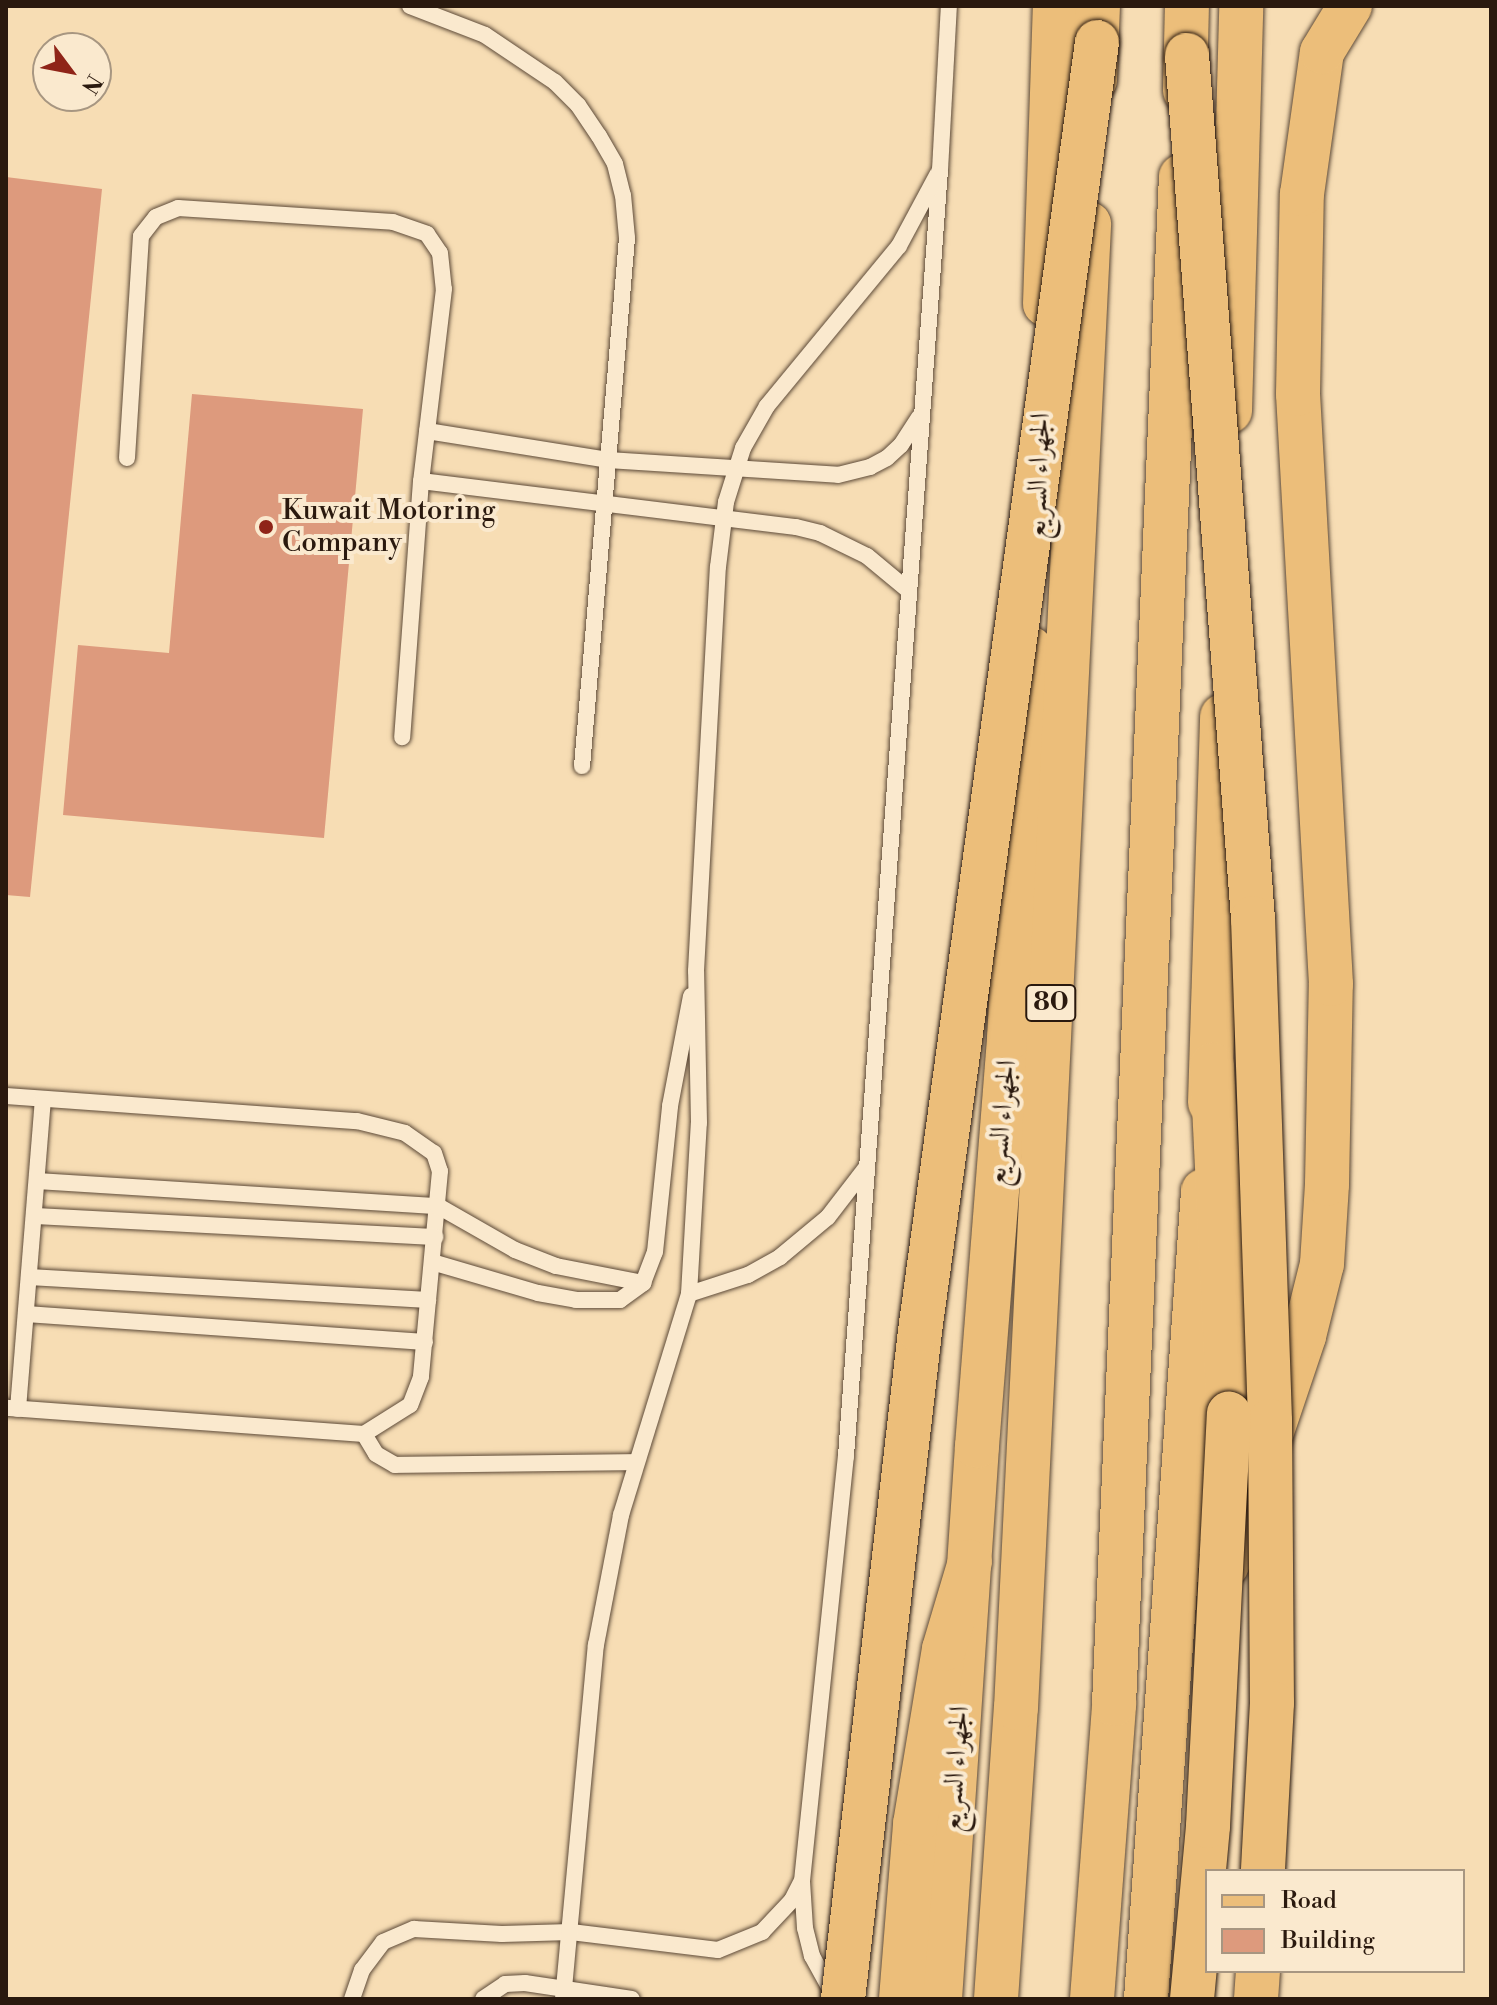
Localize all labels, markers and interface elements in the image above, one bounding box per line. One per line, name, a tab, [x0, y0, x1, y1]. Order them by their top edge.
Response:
north arrow	[32, 32, 112, 112]
text: N	[75, 69, 107, 98]
street label: الجهراء السريع	[1020, 412, 1058, 540]
place label: Kuwait Motoring Company	[282, 494, 496, 560]
marker: Kuwait Motoring Company	[257, 518, 275, 536]
road number: 80	[1025, 981, 1077, 1025]
street label: الجهراء السريع	[980, 1059, 1024, 1187]
street label: الجهراء السريع	[935, 1705, 977, 1833]
legend	[1205, 1869, 1465, 1973]
text: Road	[1281, 1886, 1337, 1916]
text: Building	[1281, 1926, 1375, 1956]

